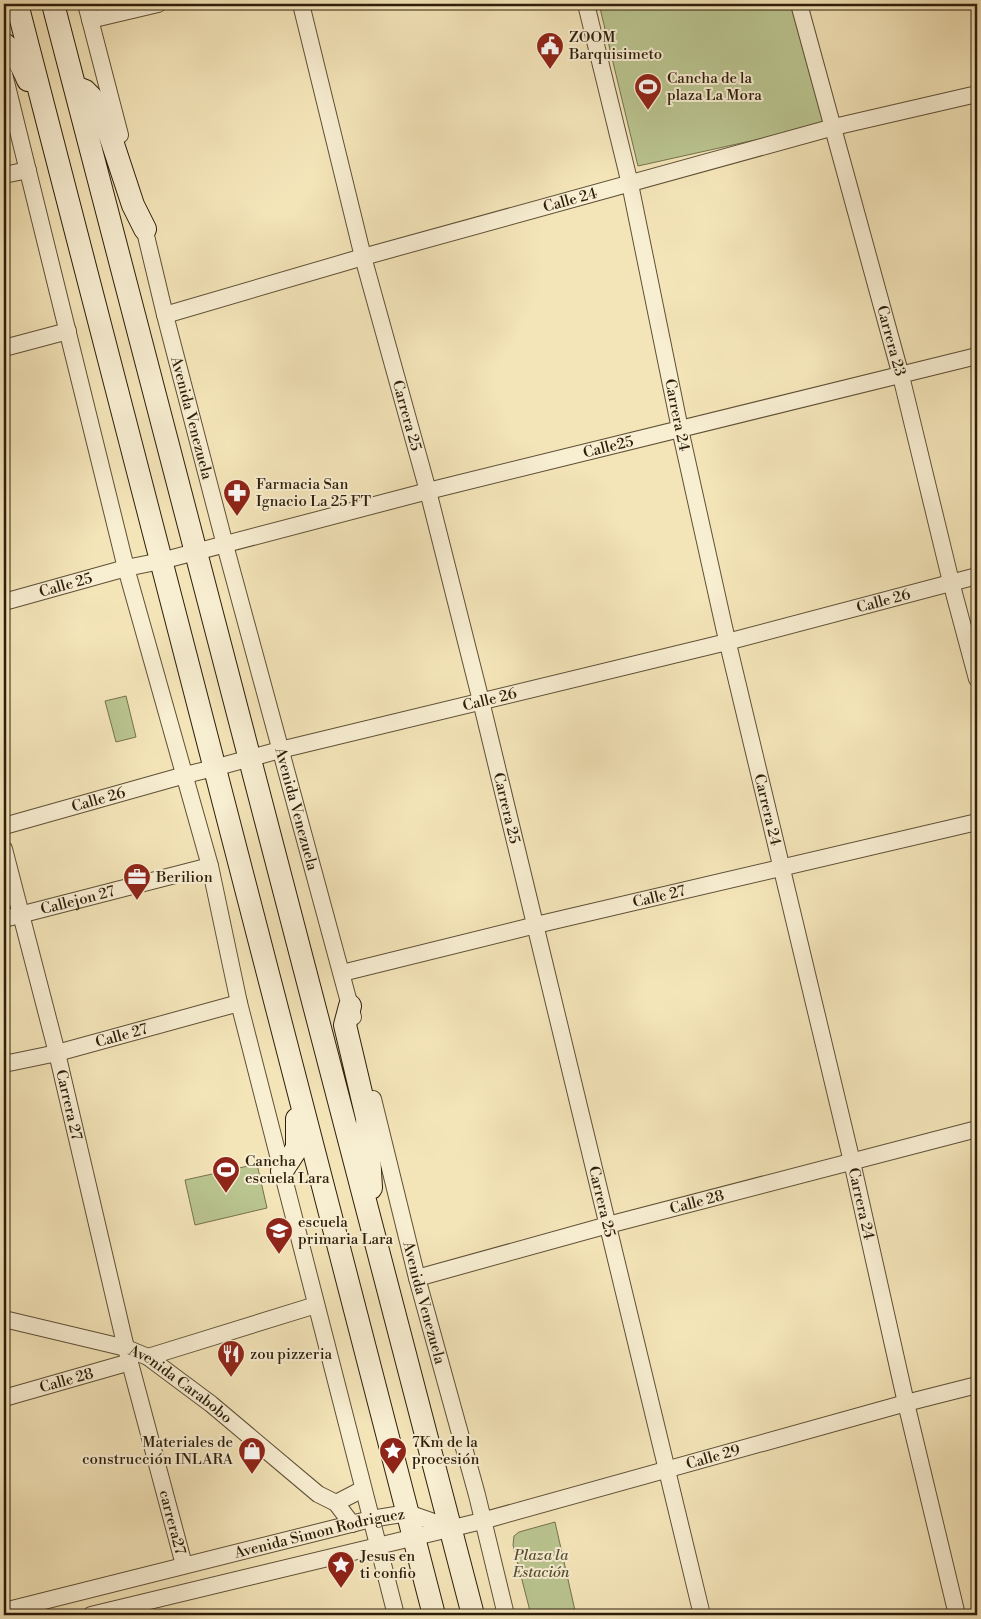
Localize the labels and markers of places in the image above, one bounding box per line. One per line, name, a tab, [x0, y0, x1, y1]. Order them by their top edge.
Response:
place label: ZOOM Barquisimeto	[568, 28, 662, 64]
public building icon: ZOOM Barquisimeto	[535, 31, 565, 70]
place label: Cancha de la plaza La Mora	[667, 69, 762, 105]
sports icon: Cancha de la plaza La Mora	[633, 72, 663, 111]
place label: Farmacia San Ignacio La 25 FT	[256, 475, 372, 511]
pharmacy icon: Farmacia San Ignacio La 25 FT	[222, 478, 252, 517]
office icon: Berilion	[122, 862, 152, 901]
place label: Berilion	[155, 868, 213, 887]
place label: Cancha escuela Lara	[245, 1152, 330, 1188]
sports icon: Cancha escuela Lara	[211, 1155, 241, 1194]
place label: escuela primaria Lara	[298, 1213, 393, 1249]
school or university icon: escuela primaria Lara	[264, 1216, 294, 1255]
restaurant icon: zou pizzeria	[216, 1339, 246, 1378]
place label: zou pizzeria	[250, 1345, 333, 1364]
place label: Materiales de construcción INLARA	[82, 1433, 234, 1469]
place label: 7Km de la procesión	[412, 1433, 480, 1469]
shop icon: Materiales de construcción INLARA	[237, 1436, 267, 1475]
place icon: 7Km de la procesión	[378, 1436, 408, 1475]
place label: Jesus en ti confio	[359, 1547, 416, 1583]
place icon: Jesus en ti confio	[326, 1550, 356, 1589]

